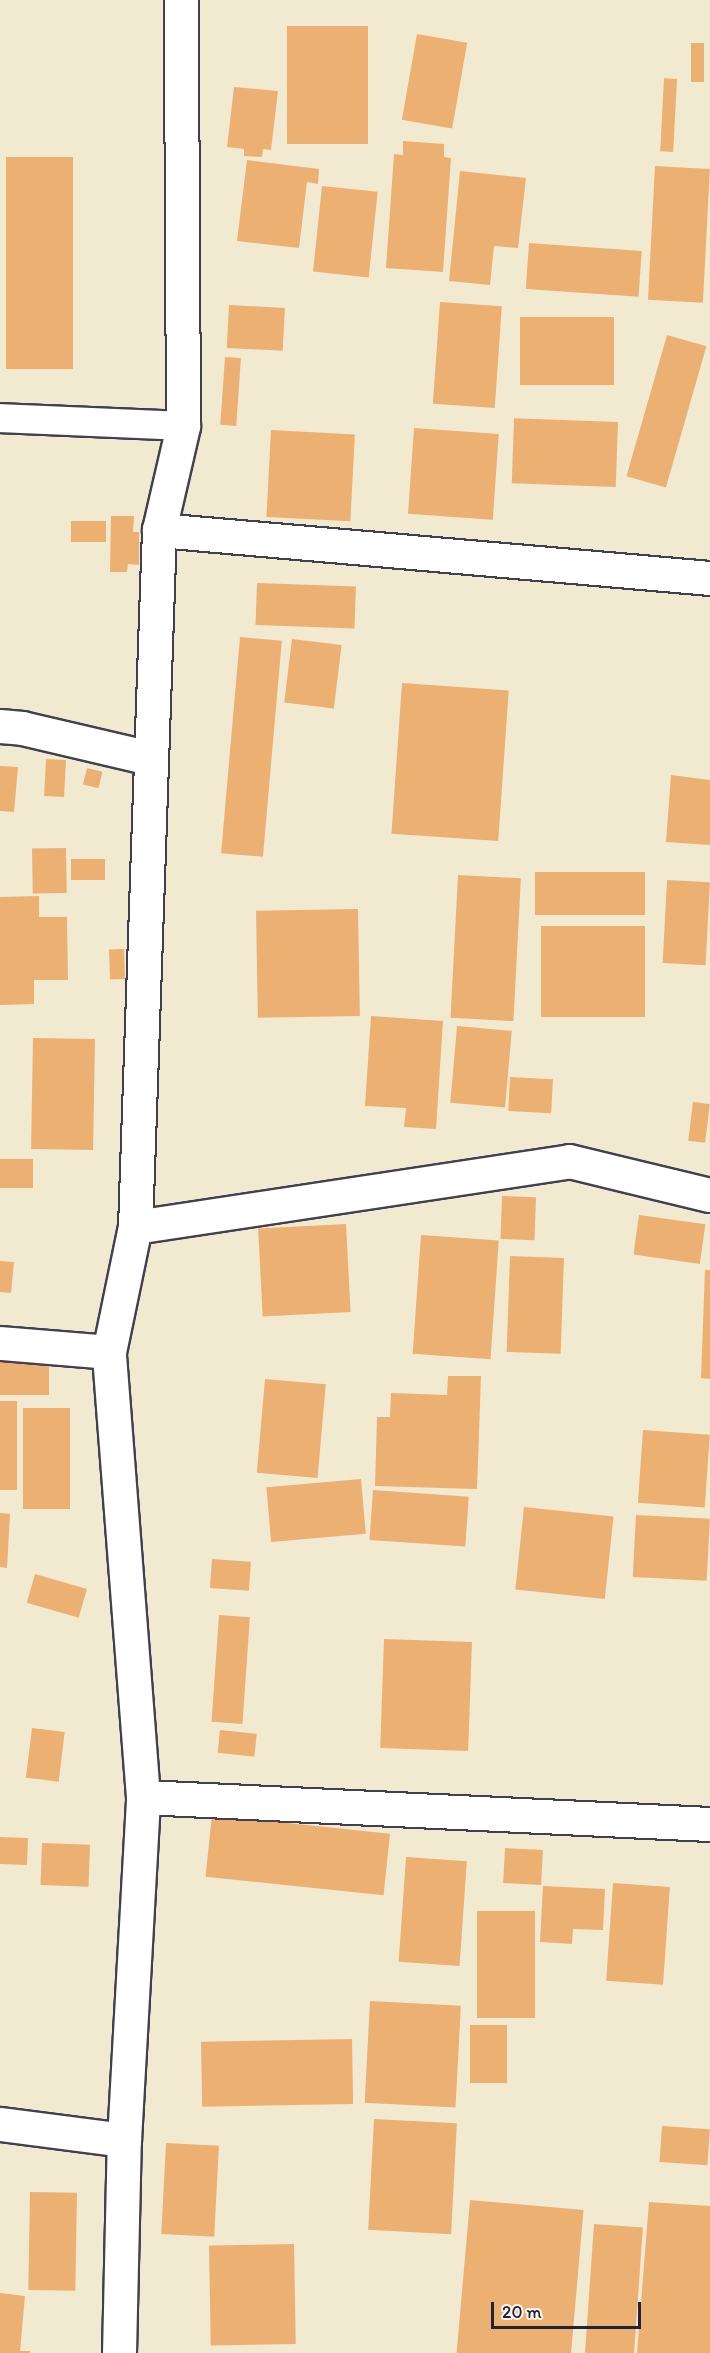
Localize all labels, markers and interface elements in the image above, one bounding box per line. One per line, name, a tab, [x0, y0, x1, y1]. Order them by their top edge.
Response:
scale bar	[494, 2290, 644, 2328]
text: 20 m	[502, 2301, 542, 2323]

